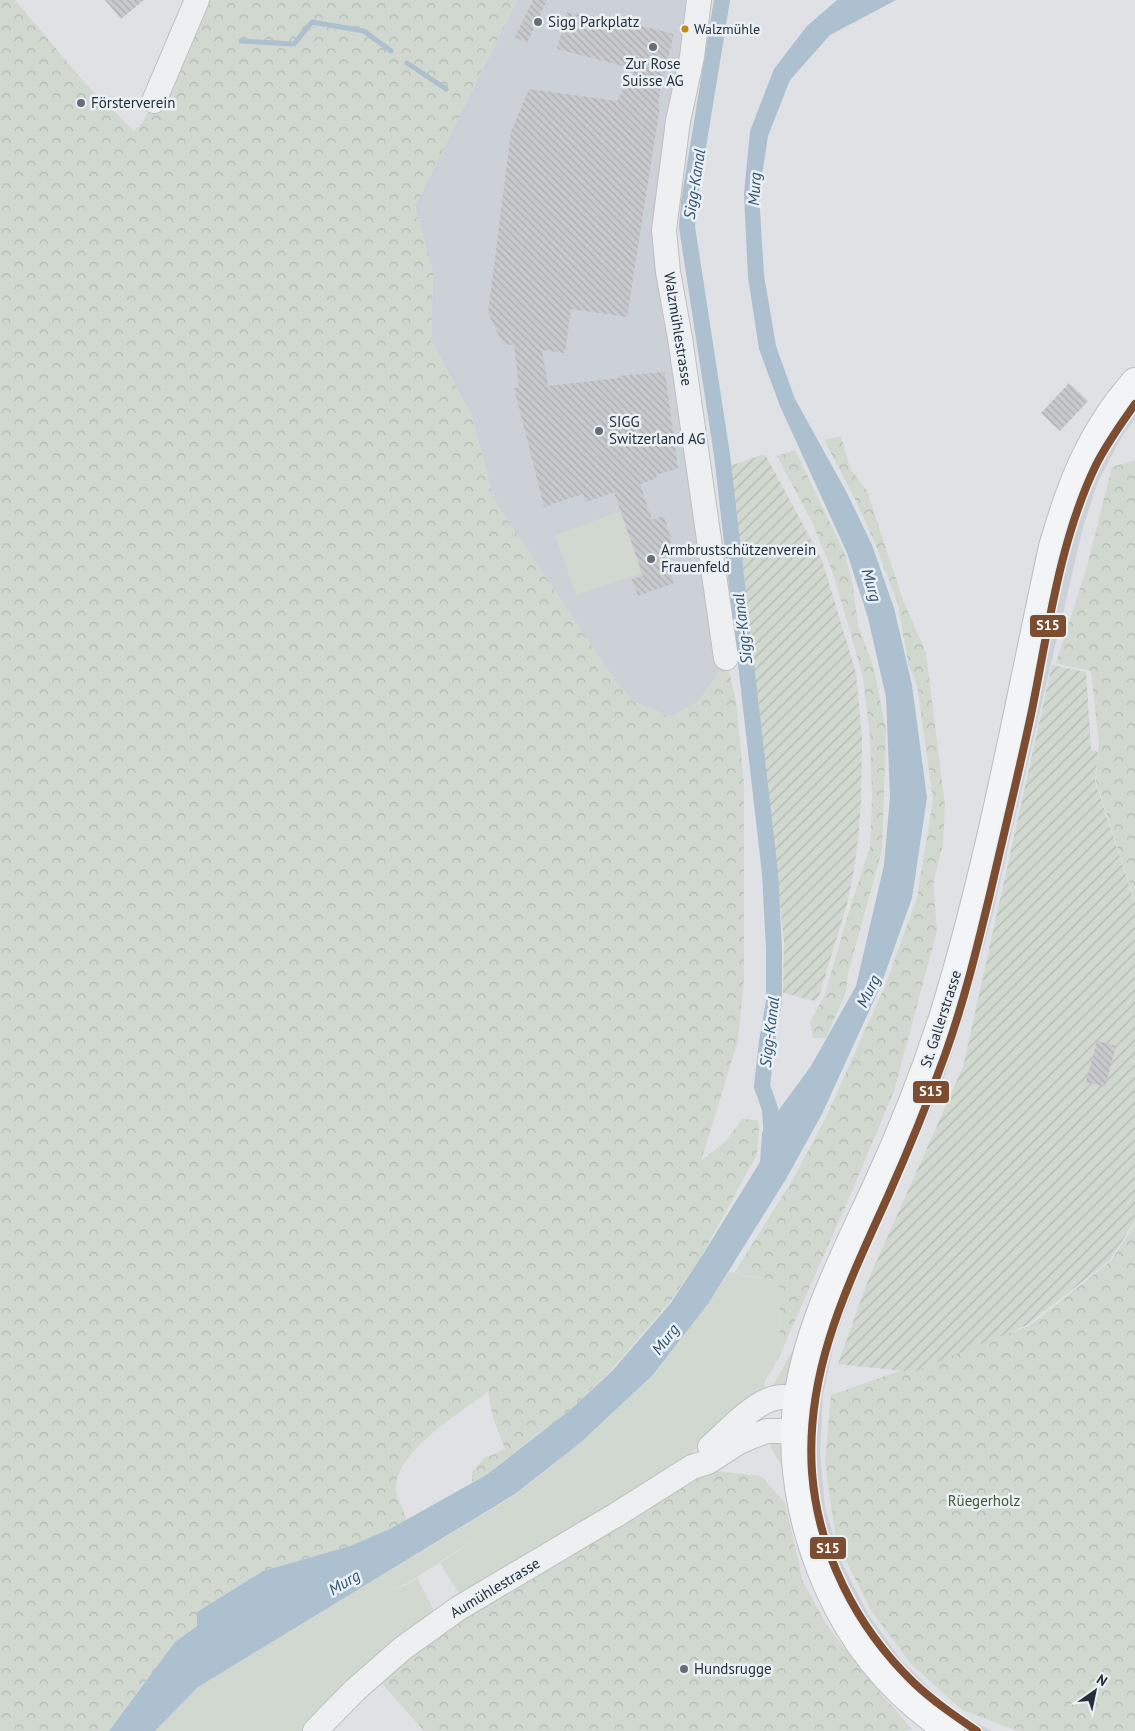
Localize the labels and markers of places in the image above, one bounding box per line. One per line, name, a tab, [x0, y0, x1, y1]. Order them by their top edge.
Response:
place label: Sigg Parkplatz	[548, 12, 639, 31]
marker: Sigg Parkplatz	[532, 16, 544, 28]
place label: Walzmühle	[694, 20, 760, 38]
marker: Walzmühle	[680, 24, 690, 34]
marker: Zur Rose Suisse AG	[647, 41, 659, 53]
place label: Zur Rose Suisse AG	[622, 54, 684, 90]
place label: Försterverein	[91, 93, 175, 112]
marker: Försterverein	[75, 97, 87, 109]
place label: SIGG Switzerland AG	[609, 412, 705, 448]
marker: SIGG Switzerland AG	[593, 425, 605, 437]
place label: Armbrustschützenverein Frauenfeld	[661, 540, 816, 576]
marker: Armbrustschützenverein Frauenfeld	[645, 553, 657, 565]
place label: Hundsrugge	[694, 1659, 772, 1678]
marker: Hundsrugge	[678, 1663, 690, 1675]

